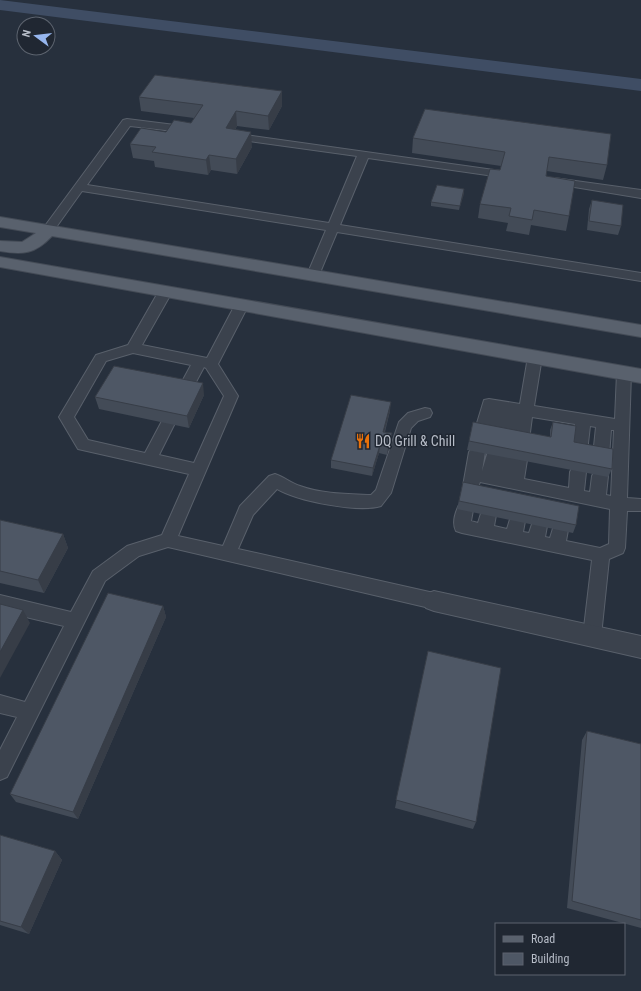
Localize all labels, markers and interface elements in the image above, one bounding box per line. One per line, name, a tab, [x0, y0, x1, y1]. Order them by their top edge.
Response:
north arrow	[16, 16, 56, 56]
text: N	[20, 28, 34, 38]
restaurant icon: DQ Grill & Chill	[354, 432, 372, 450]
place label: DQ Grill & Chill	[375, 433, 455, 449]
legend	[495, 923, 625, 975]
text: Road	[531, 932, 555, 946]
text: Building	[531, 952, 569, 966]

